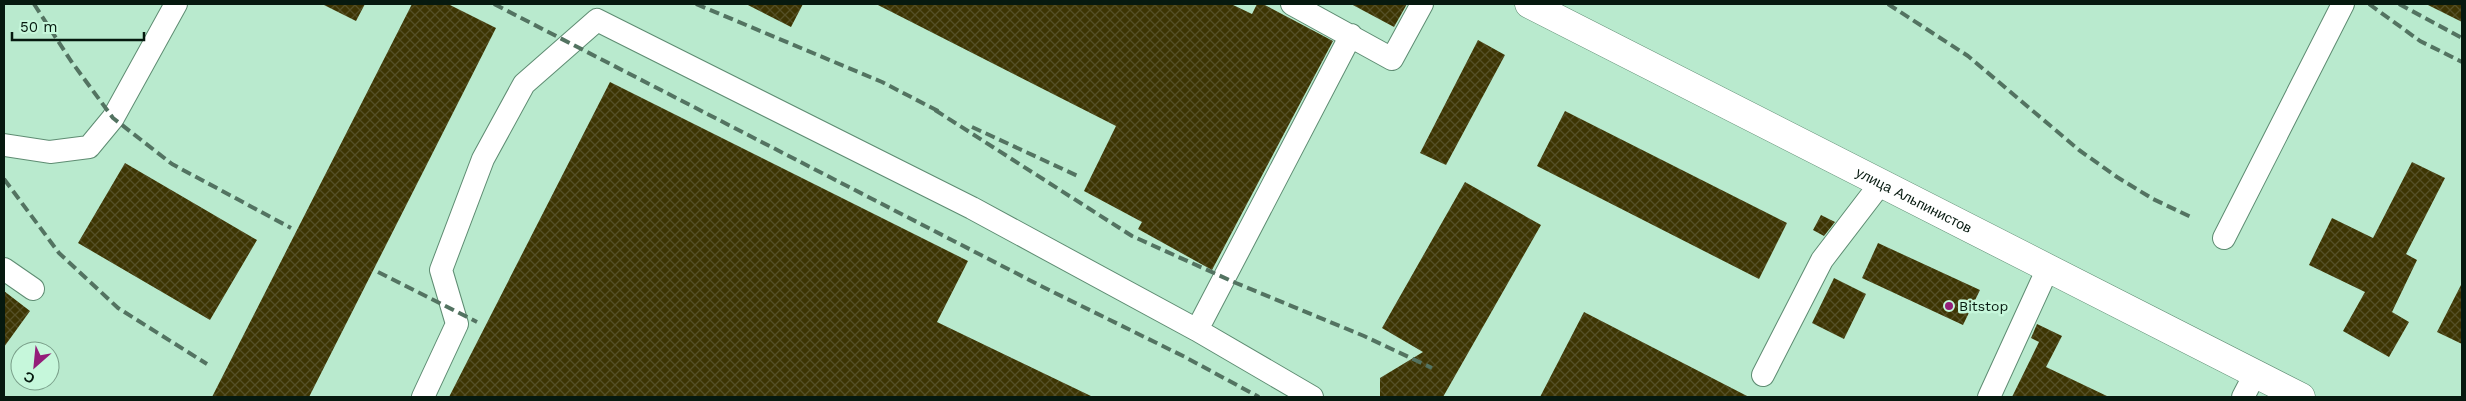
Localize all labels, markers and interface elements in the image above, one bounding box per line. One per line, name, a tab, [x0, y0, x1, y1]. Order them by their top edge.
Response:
scale bar	[12, 10, 145, 42]
text: 50 m	[20, 18, 57, 36]
street label: улица Альпинистов	[1853, 164, 1974, 236]
place label: Bitstop	[1959, 298, 2008, 314]
marker: Bitstop	[1943, 300, 1955, 312]
north arrow	[10, 341, 60, 391]
text: С	[21, 368, 37, 387]

